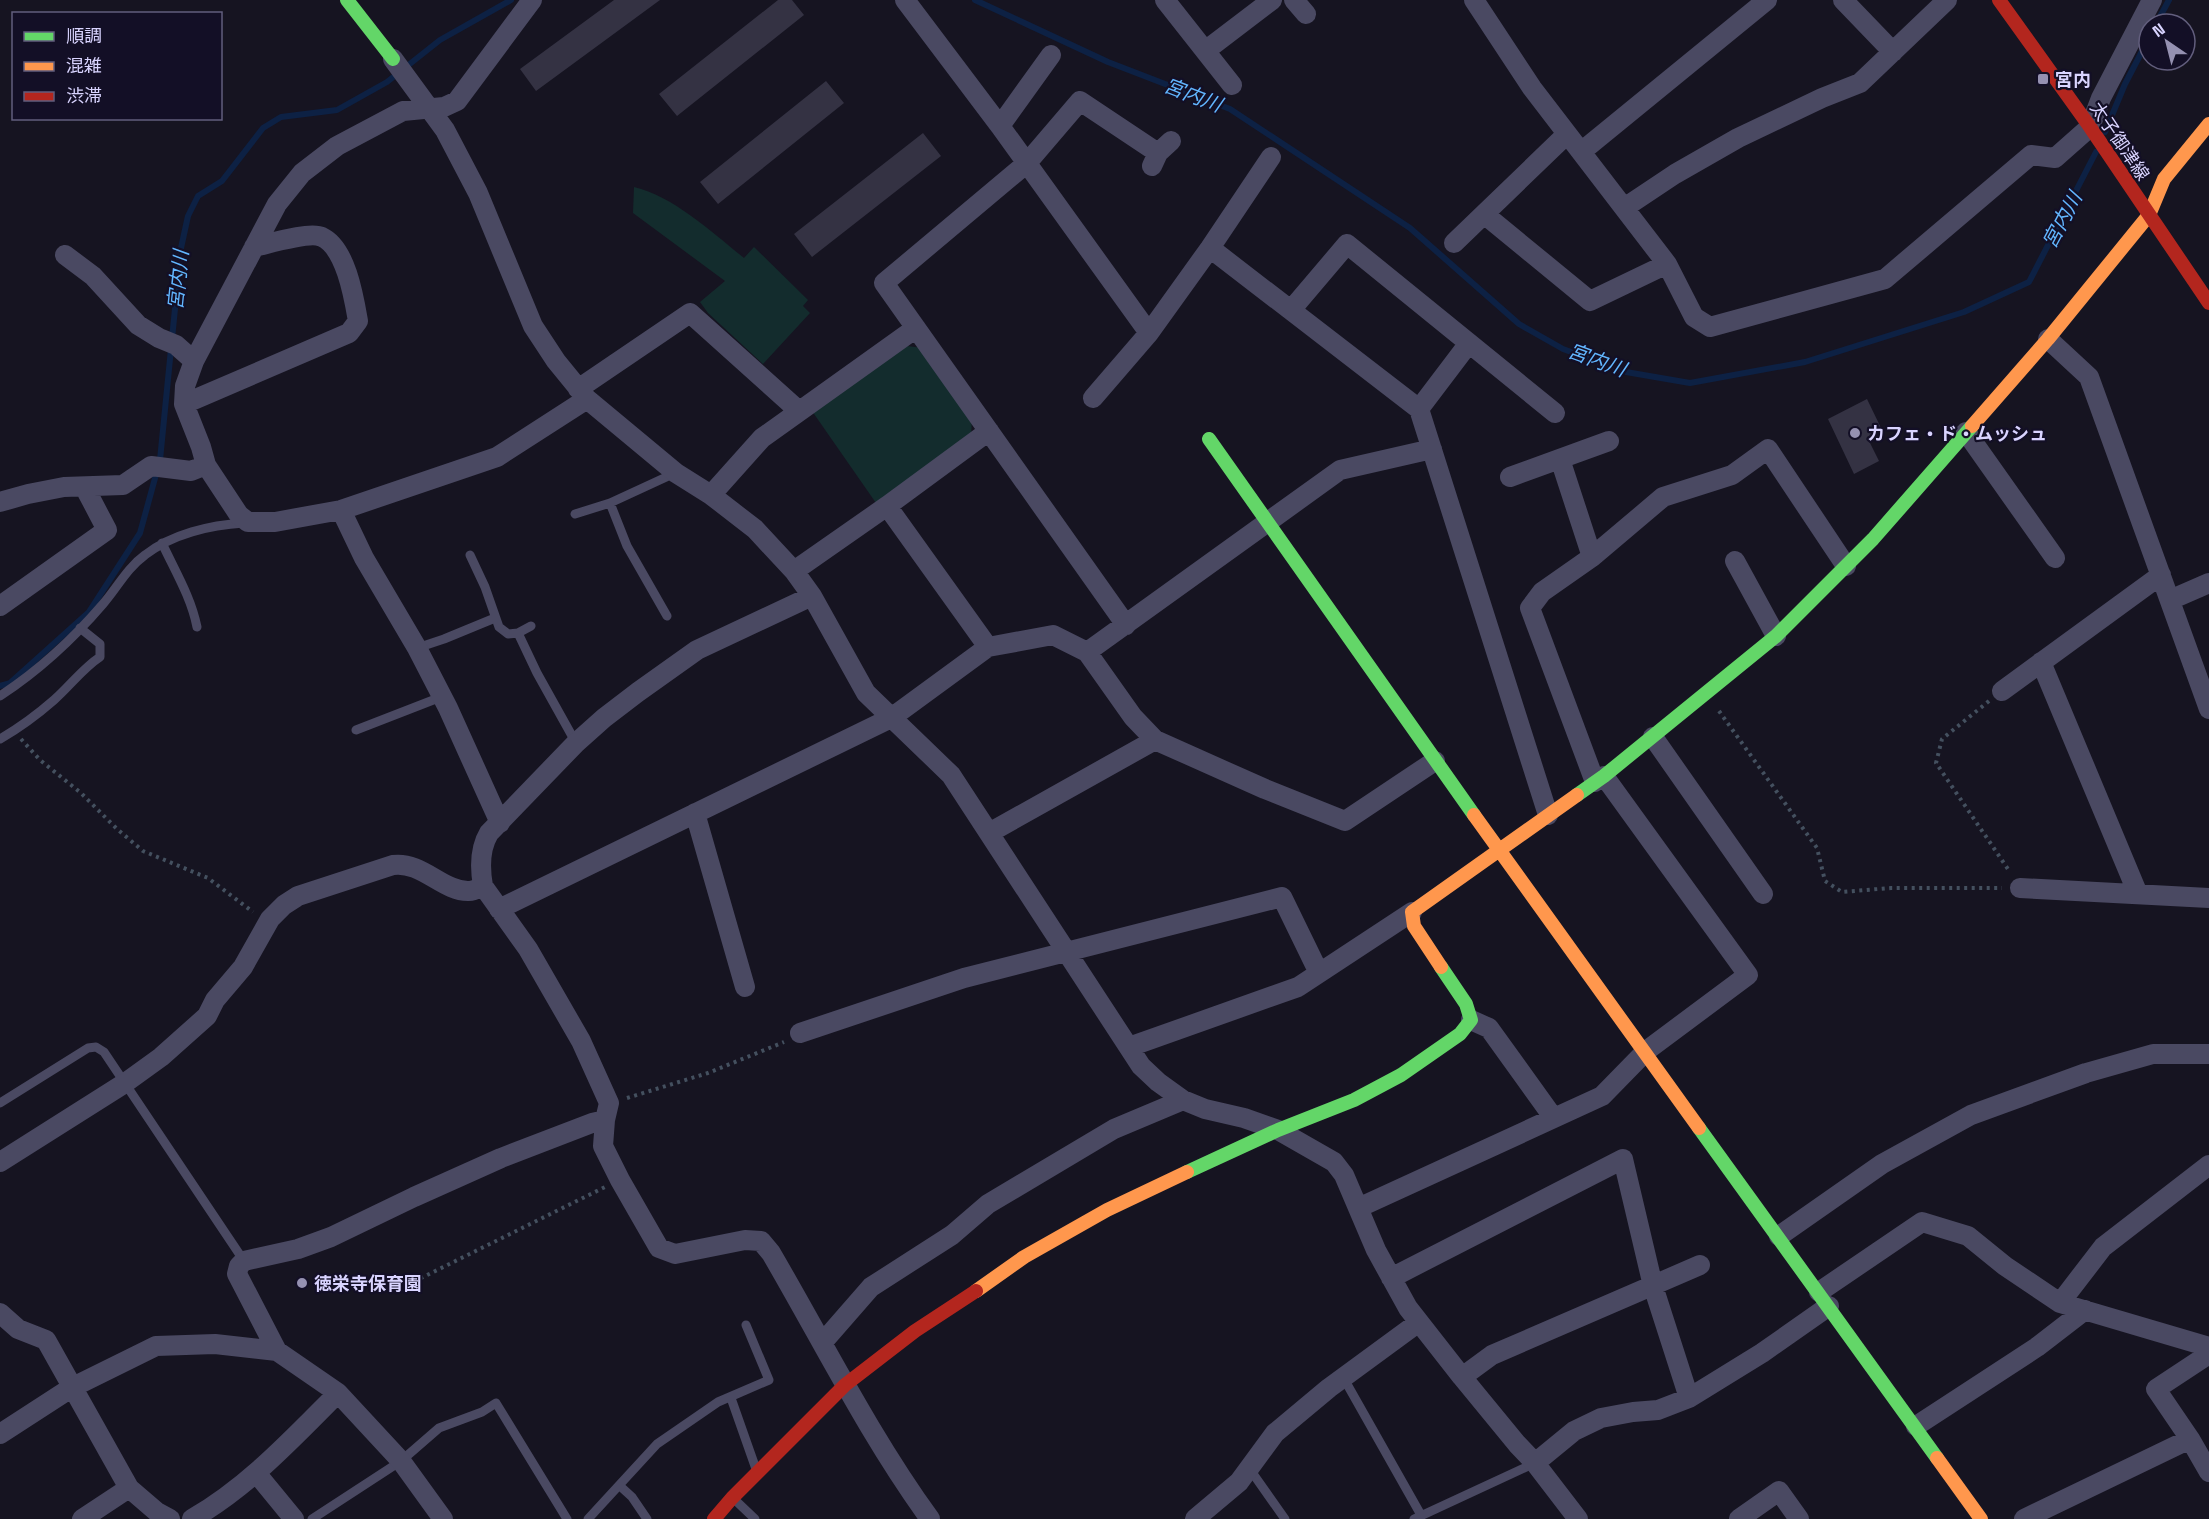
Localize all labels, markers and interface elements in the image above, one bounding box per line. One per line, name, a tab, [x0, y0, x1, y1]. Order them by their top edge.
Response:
legend	[12, 12, 222, 120]
north arrow	[2137, 12, 2197, 72]
text: N	[2148, 18, 2169, 42]
text: 順調	[66, 24, 102, 47]
text: 混雑	[66, 54, 102, 77]
place label: 宮内	[2055, 68, 2091, 91]
water label: 宮内川	[1160, 72, 1228, 119]
marker: 宮内	[2036, 72, 2050, 86]
text: 渋滞	[66, 84, 102, 107]
street label: 太子御津線	[2085, 97, 2155, 185]
water label: 宮内川	[2036, 186, 2089, 253]
water label: 宮内川	[162, 247, 194, 311]
water label: 宮内川	[1564, 338, 1632, 383]
place label: カフェ・ド・ムッシュ	[1867, 422, 2047, 445]
marker: カフェ・ド・ムッシュ	[1848, 426, 1862, 440]
place label: 徳栄寺保育園	[314, 1272, 422, 1295]
marker: 徳栄寺保育園	[295, 1276, 309, 1290]

